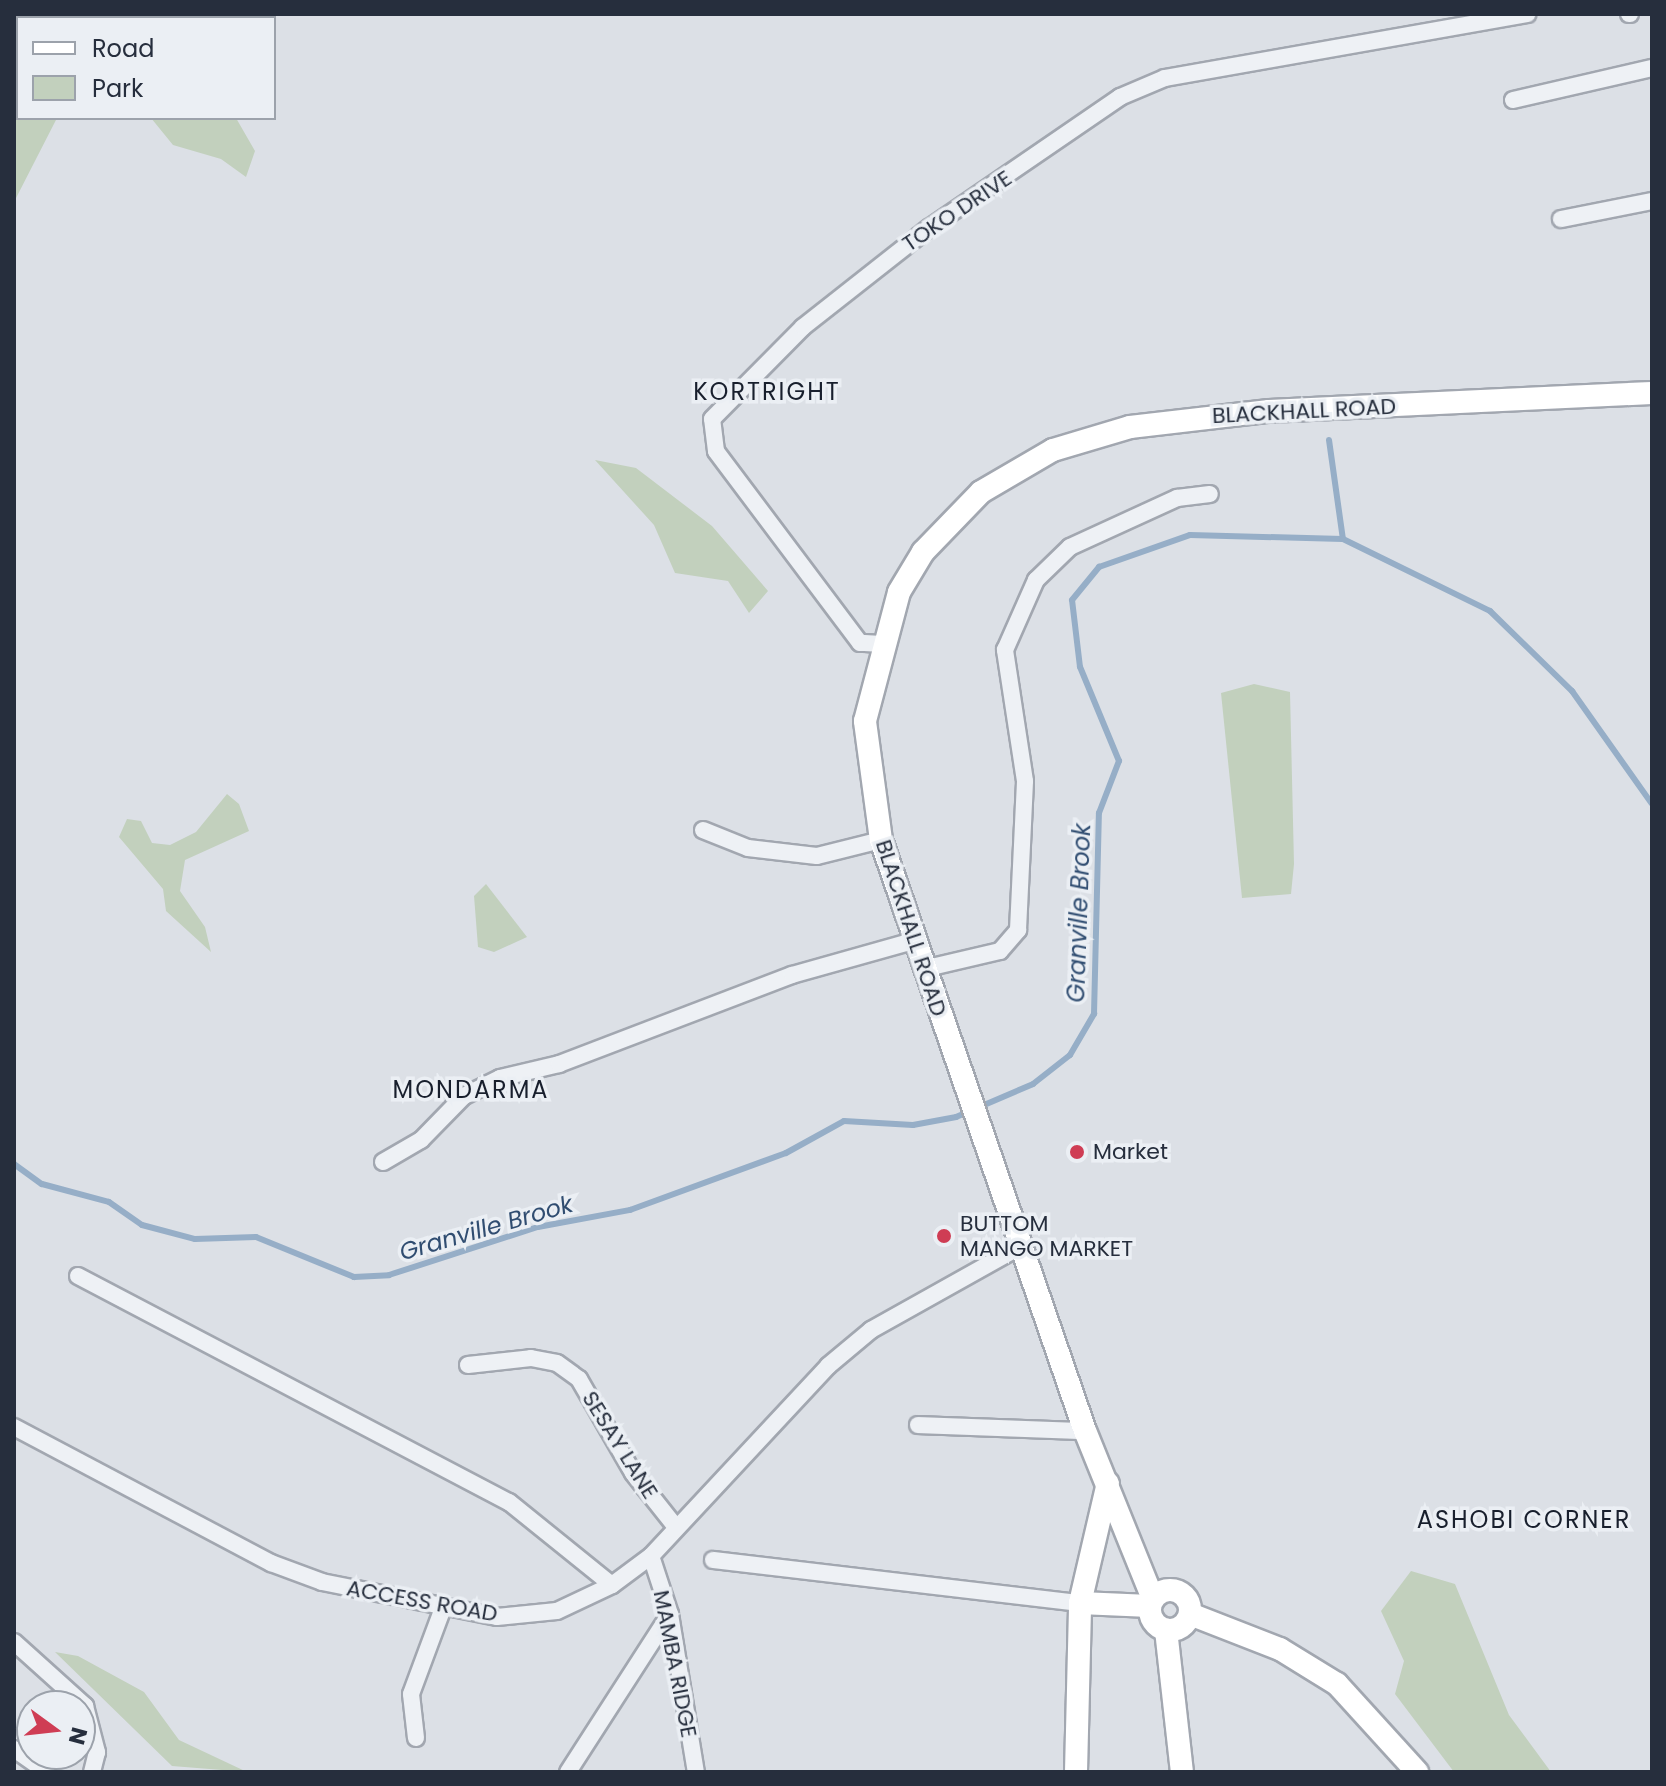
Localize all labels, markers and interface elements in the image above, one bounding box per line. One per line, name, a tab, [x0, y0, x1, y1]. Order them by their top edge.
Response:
legend	[16, 16, 276, 120]
text: Road	[92, 32, 154, 65]
text: Park	[92, 72, 143, 105]
street label: TOKO DRIVE	[897, 165, 1017, 257]
district label: KORTRIGHT	[693, 378, 841, 406]
street label: BLACKHALL ROAD	[1211, 393, 1397, 429]
water label: Granville Brook	[1061, 823, 1097, 1003]
street label: BLACKHALL ROAD	[870, 836, 952, 1020]
district label: MONDARMA	[393, 1076, 549, 1104]
place label: Market	[1093, 1139, 1168, 1165]
marker: Market	[1068, 1143, 1086, 1161]
water label: Granville Brook	[396, 1189, 576, 1267]
place label: BUTTOM MANGO MARKET	[960, 1210, 1133, 1262]
marker: BUTTOM MANGO MARKET	[935, 1227, 953, 1245]
street label: SESAY LANE	[577, 1386, 663, 1504]
district label: ASHOBI CORNER	[1417, 1506, 1631, 1534]
street label: ACCESS ROAD	[344, 1575, 500, 1627]
street label: MAMBA RIDGE	[648, 1588, 702, 1740]
north arrow	[16, 1690, 96, 1770]
text: N	[61, 1724, 95, 1748]

